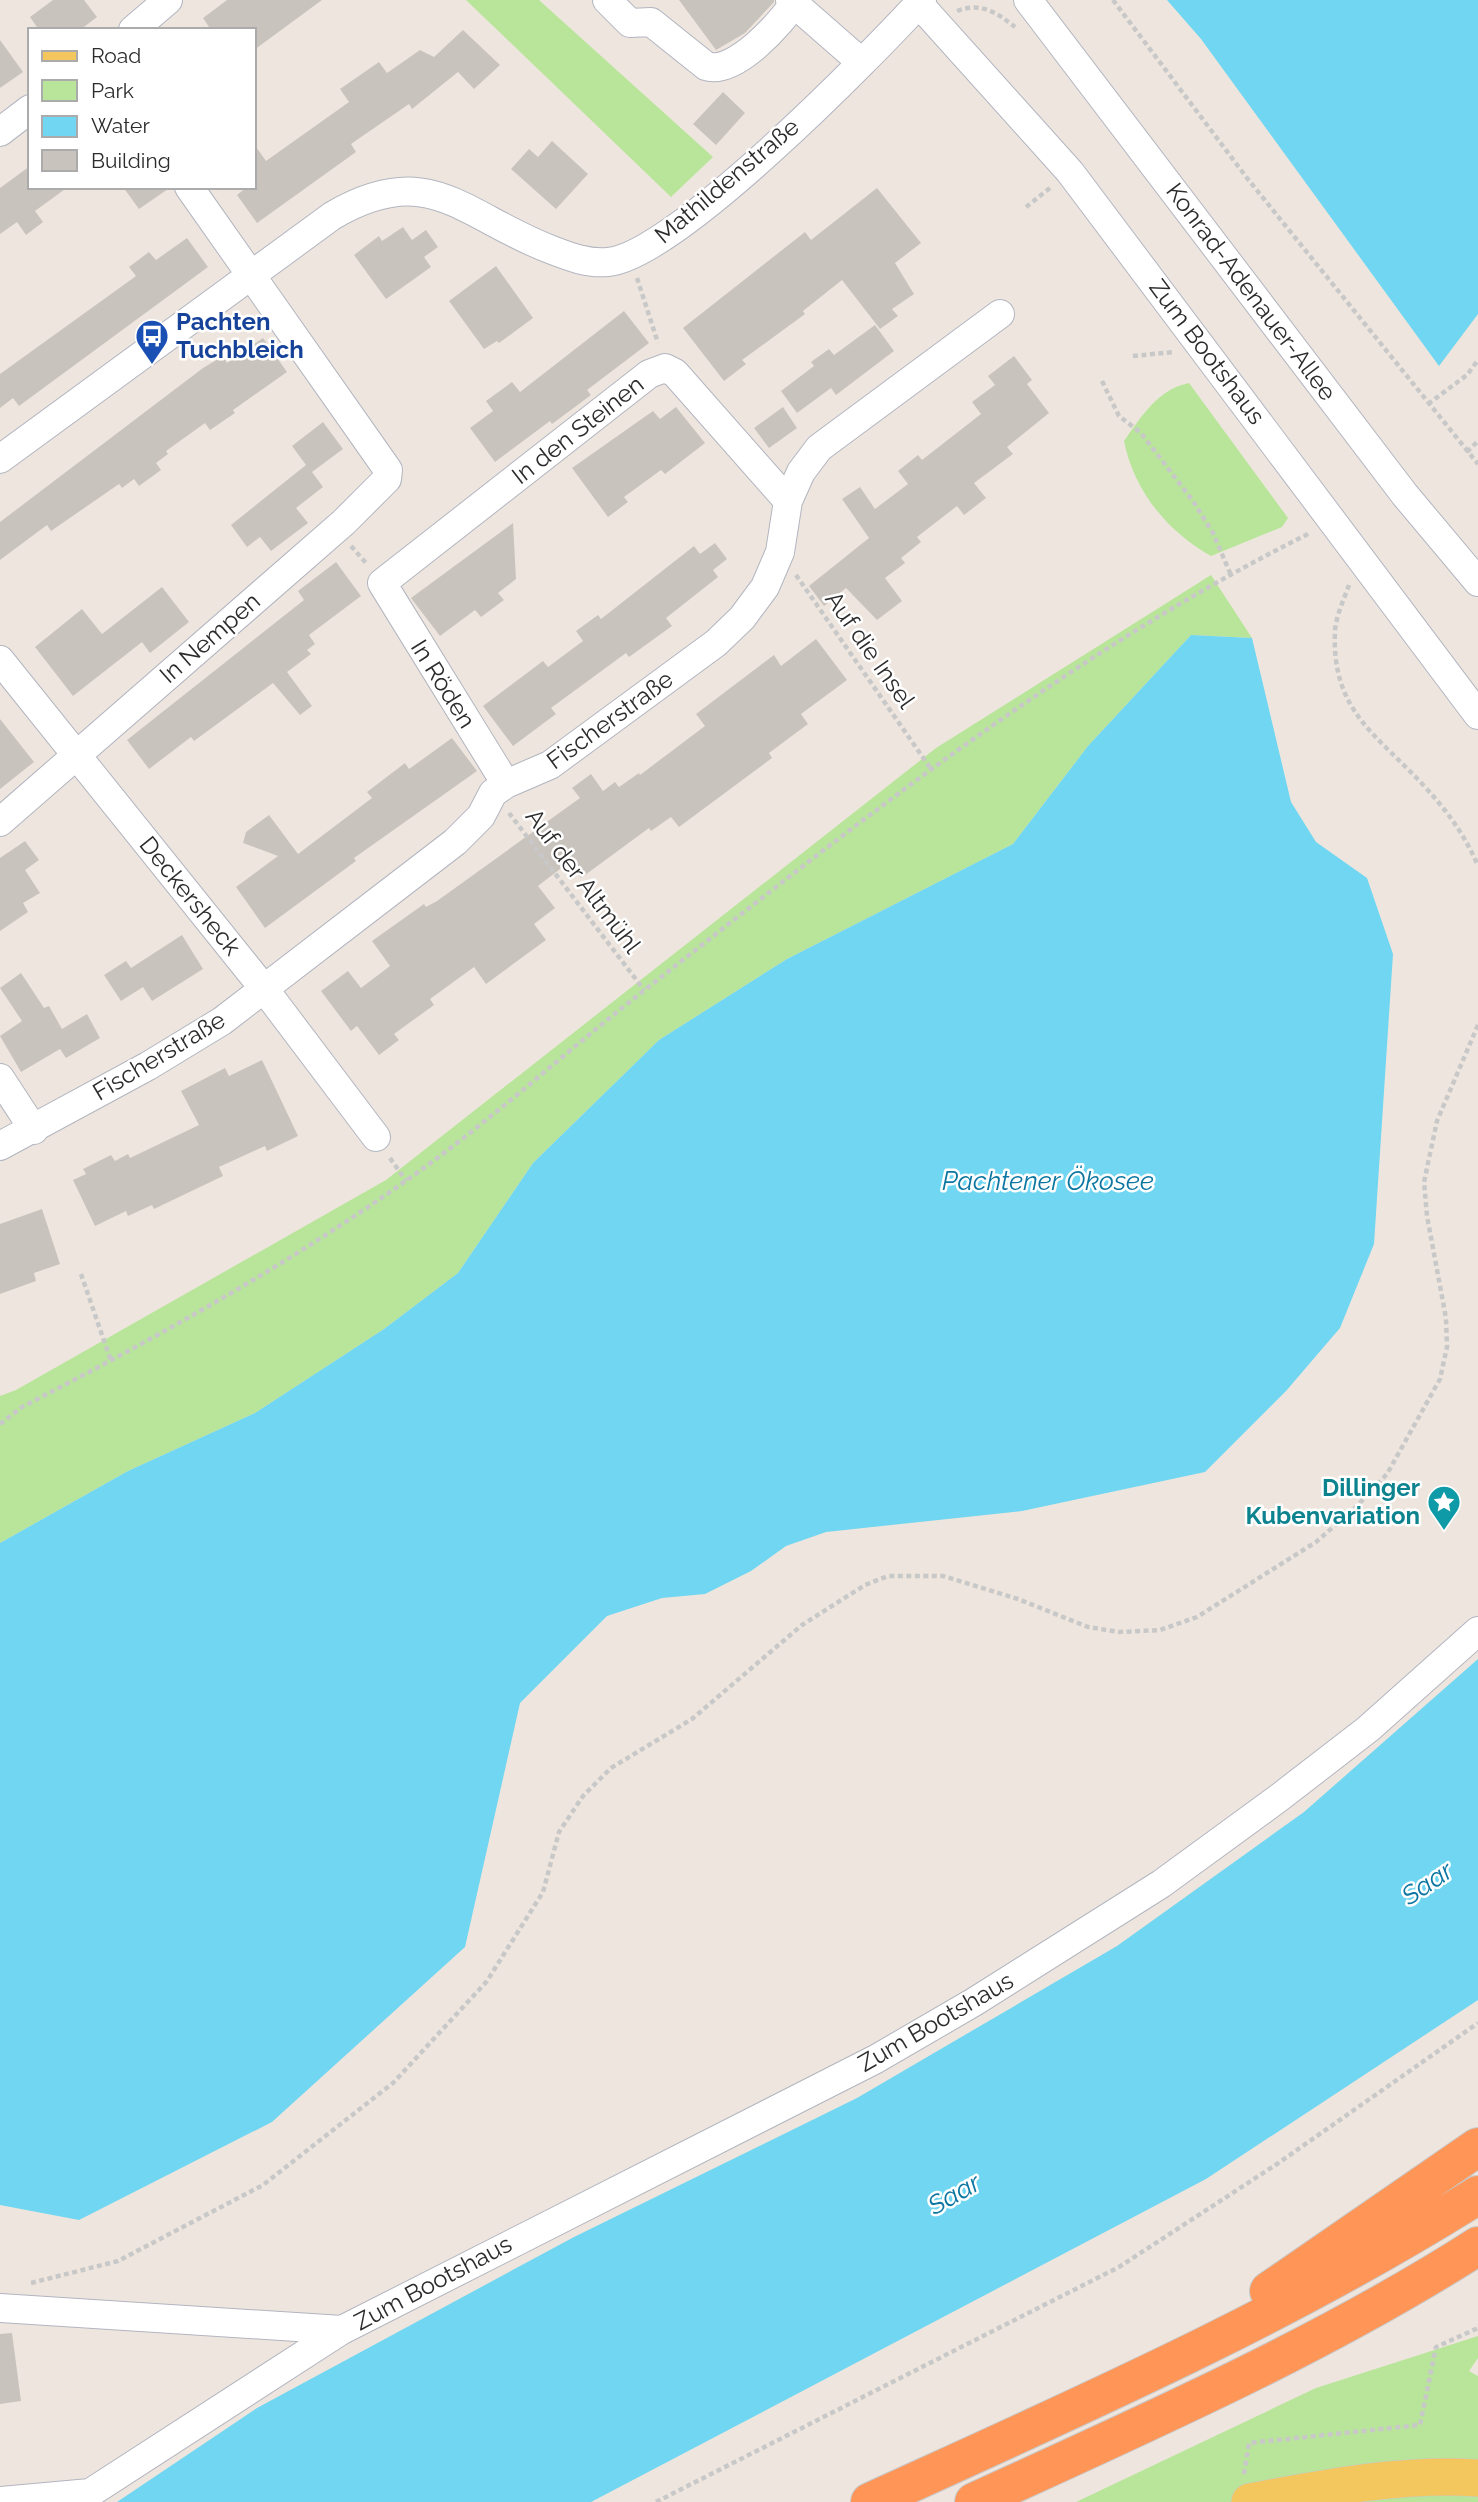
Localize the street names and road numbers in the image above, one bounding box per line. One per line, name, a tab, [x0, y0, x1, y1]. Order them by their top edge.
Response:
street label: Mathildenstraße	[649, 112, 805, 249]
street label: Konrad-Adenauer-Allee	[1160, 177, 1343, 406]
street label: Zum Bootshaus	[1143, 273, 1271, 430]
street label: In den Steinen	[506, 369, 649, 490]
street label: In Nempen	[154, 586, 266, 689]
street label: Auf die Insel	[819, 586, 922, 714]
street label: In Röden	[405, 634, 482, 733]
street label: Fischerstraße	[541, 664, 679, 775]
street label: Auf der Altmühl	[520, 803, 648, 959]
street label: Deckersheck	[134, 830, 247, 961]
street label: Fischerstraße	[87, 1005, 230, 1106]
street label: Zum Bootshaus	[853, 1965, 1018, 2078]
street label: Zum Bootshaus	[349, 2229, 516, 2336]

